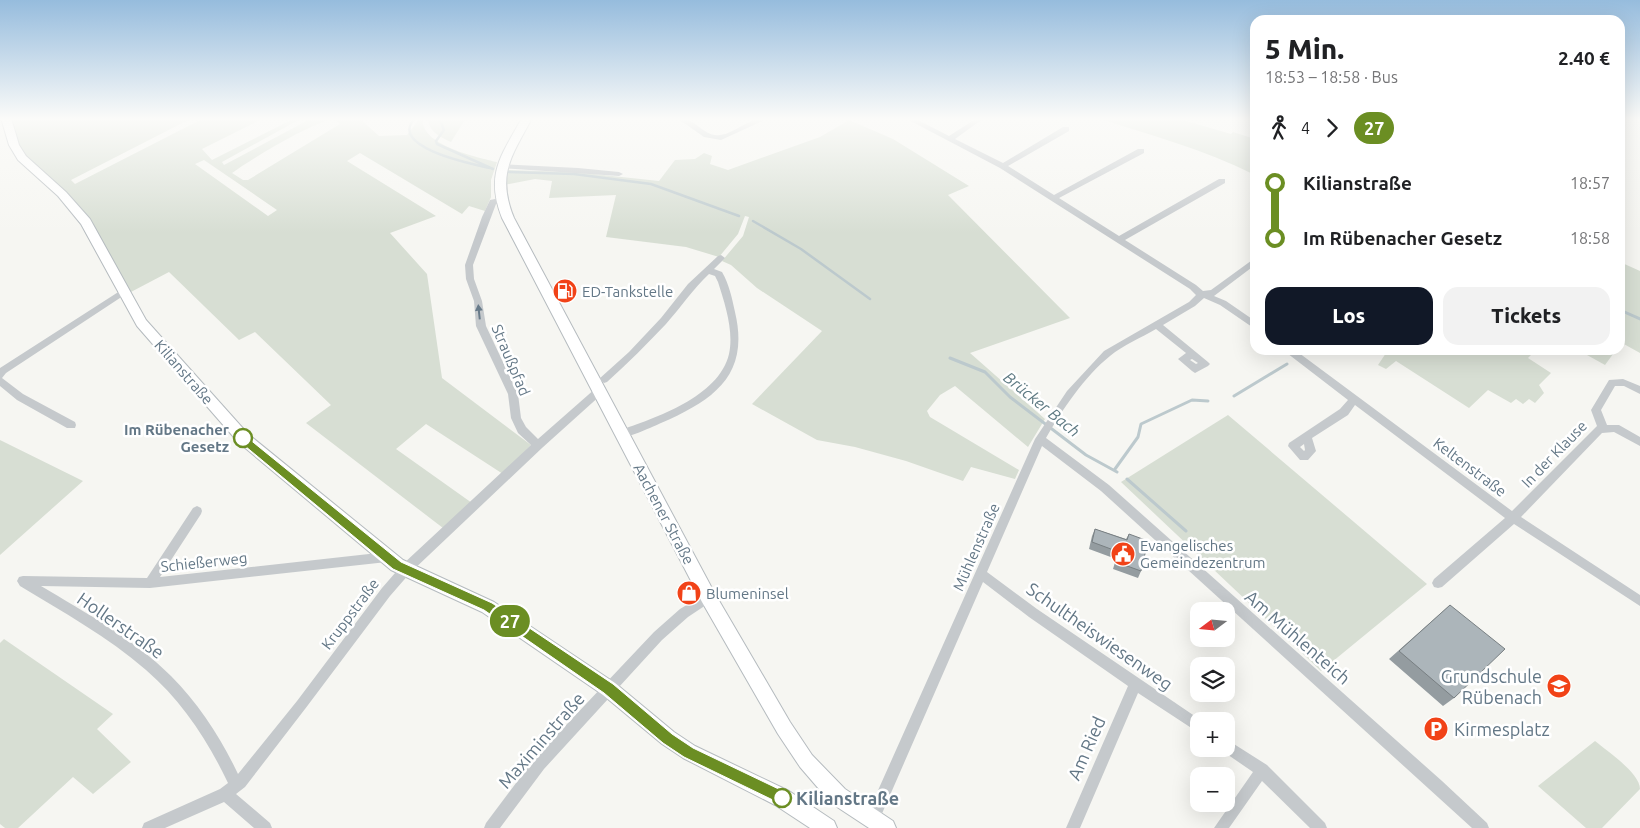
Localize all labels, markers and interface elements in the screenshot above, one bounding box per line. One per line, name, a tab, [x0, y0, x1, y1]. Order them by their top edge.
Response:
text: 5 Min.	[1265, 33, 1344, 64]
text: 2.40 €	[1558, 47, 1610, 69]
text: 18:53 – 18:58 · Bus	[1265, 68, 1398, 86]
icon: walk	[1265, 114, 1293, 142]
icon: forward	[1318, 114, 1346, 142]
text: 27	[1364, 118, 1384, 138]
text: 4	[1301, 119, 1310, 137]
text: Kilianstraße	[1303, 172, 1412, 194]
text: 18:57	[1570, 174, 1610, 192]
text: Im Rübenacher Gesetz	[1303, 227, 1502, 249]
text: 18:58	[1570, 229, 1610, 247]
fuel station icon: ED-Tankstelle	[552, 278, 578, 304]
place label: ED-Tankstelle	[582, 283, 673, 300]
button: Los	[1265, 287, 1433, 345]
button: Tickets	[1443, 287, 1610, 345]
one-way arrow	[475, 303, 483, 319]
street label: Straußpfad	[488, 322, 534, 398]
street label: Kilianstraße	[151, 336, 217, 408]
water label: Brücker Bach	[1000, 368, 1084, 440]
street label: In der Klause	[1518, 417, 1590, 491]
place label: Im Rübenacher Gesetz	[124, 421, 230, 455]
marker: Im Rübenacher Gesetz	[233, 428, 253, 448]
street label: Keltenstraße	[1430, 434, 1510, 500]
street label: Aachener Straße	[630, 461, 698, 567]
street label: Mühlenstraße	[949, 501, 1003, 593]
place label: Evangelisches Gemeindezentrum	[1140, 537, 1265, 571]
public building icon: Evangelisches Gemeindezentrum	[1110, 541, 1136, 567]
street label: Schießerweg	[160, 549, 248, 575]
street label: Kruppstraße	[318, 575, 382, 653]
street label: Schultheiswiesenweg	[1023, 578, 1177, 694]
shop icon: Blumeninsel	[676, 580, 702, 606]
place label: Blumeninsel	[706, 585, 789, 602]
street label: Am Mühlenteich	[1241, 586, 1355, 688]
street label: Hollerstraße	[74, 588, 168, 662]
north arrow	[1190, 602, 1235, 648]
map controls	[1190, 602, 1235, 812]
line badge: 27	[488, 605, 532, 637]
text: 27	[500, 611, 520, 631]
button: layers	[1190, 657, 1235, 702]
place label: Grundschule Rübenach	[1441, 666, 1542, 707]
school or university icon: Grundschule Rübenach	[1546, 673, 1572, 699]
street label: Maximinstraße	[494, 688, 588, 792]
button: +	[1190, 712, 1235, 757]
street label: Am Ried	[1063, 713, 1109, 783]
parking icon: Kirmesplatz	[1423, 716, 1449, 742]
place label: Kirmesplatz	[1454, 719, 1550, 739]
button: −	[1190, 767, 1235, 812]
marker: Kilianstraße	[772, 788, 792, 808]
place label: Kilianstraße	[796, 788, 899, 808]

